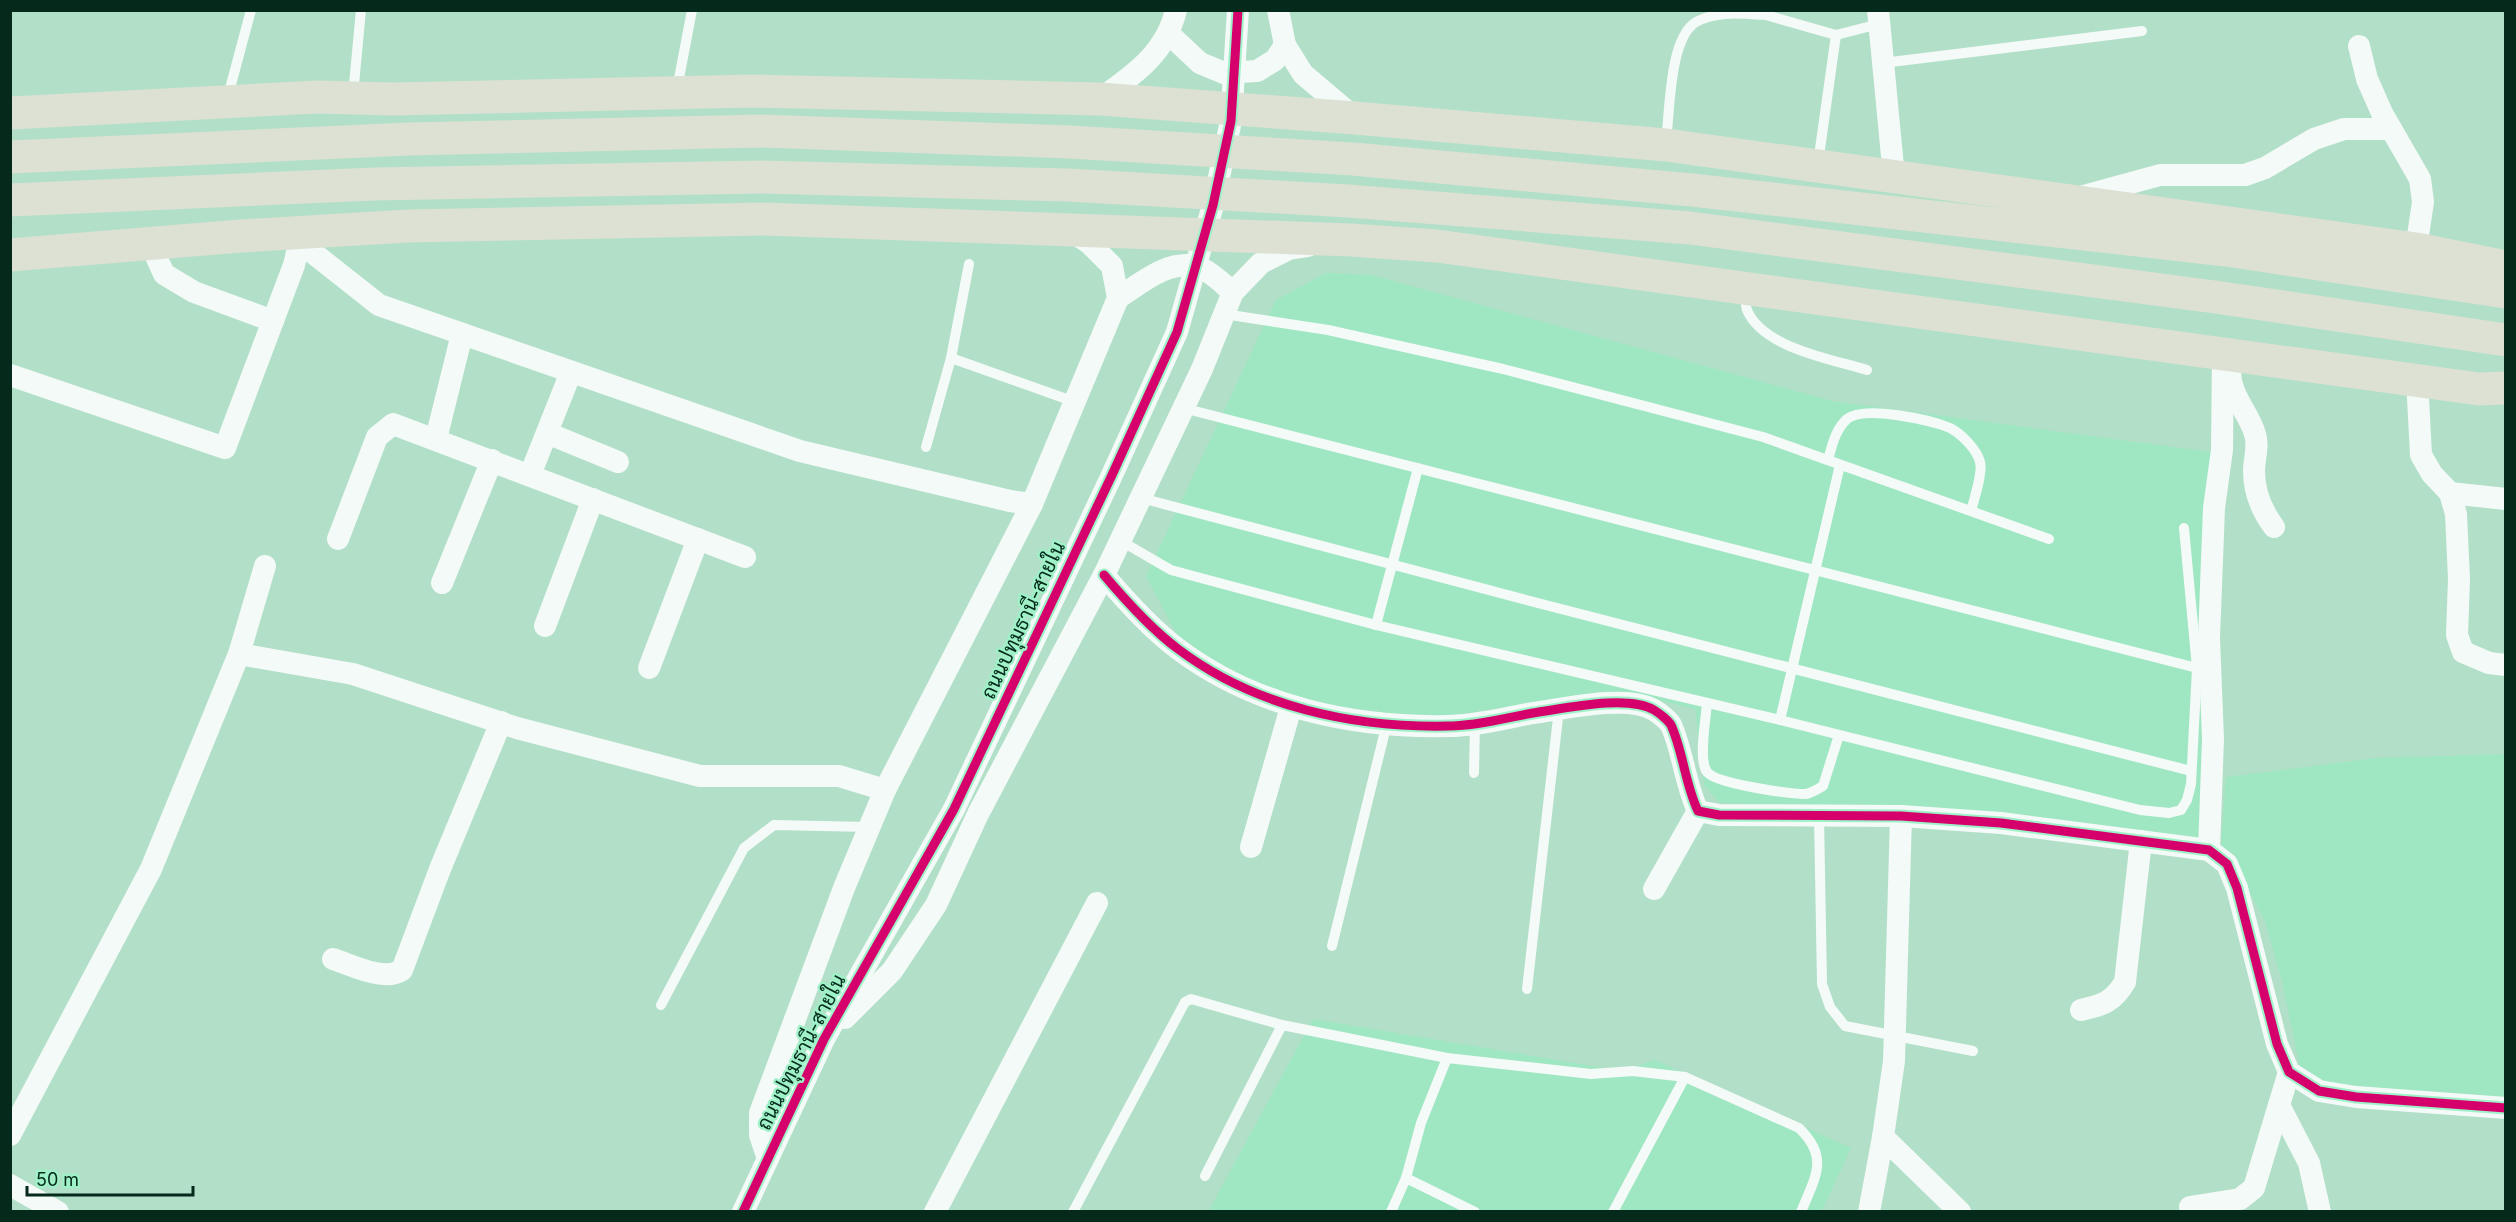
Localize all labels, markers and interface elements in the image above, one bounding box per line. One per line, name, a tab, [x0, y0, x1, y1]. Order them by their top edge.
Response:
street label: ถนนปทุมธานี-สายใน	[975, 537, 1072, 703]
street label: ถนนปทุมธานี-สายใน	[751, 970, 852, 1135]
scale bar	[27, 1159, 194, 1197]
text: 50 m	[36, 1169, 79, 1190]

